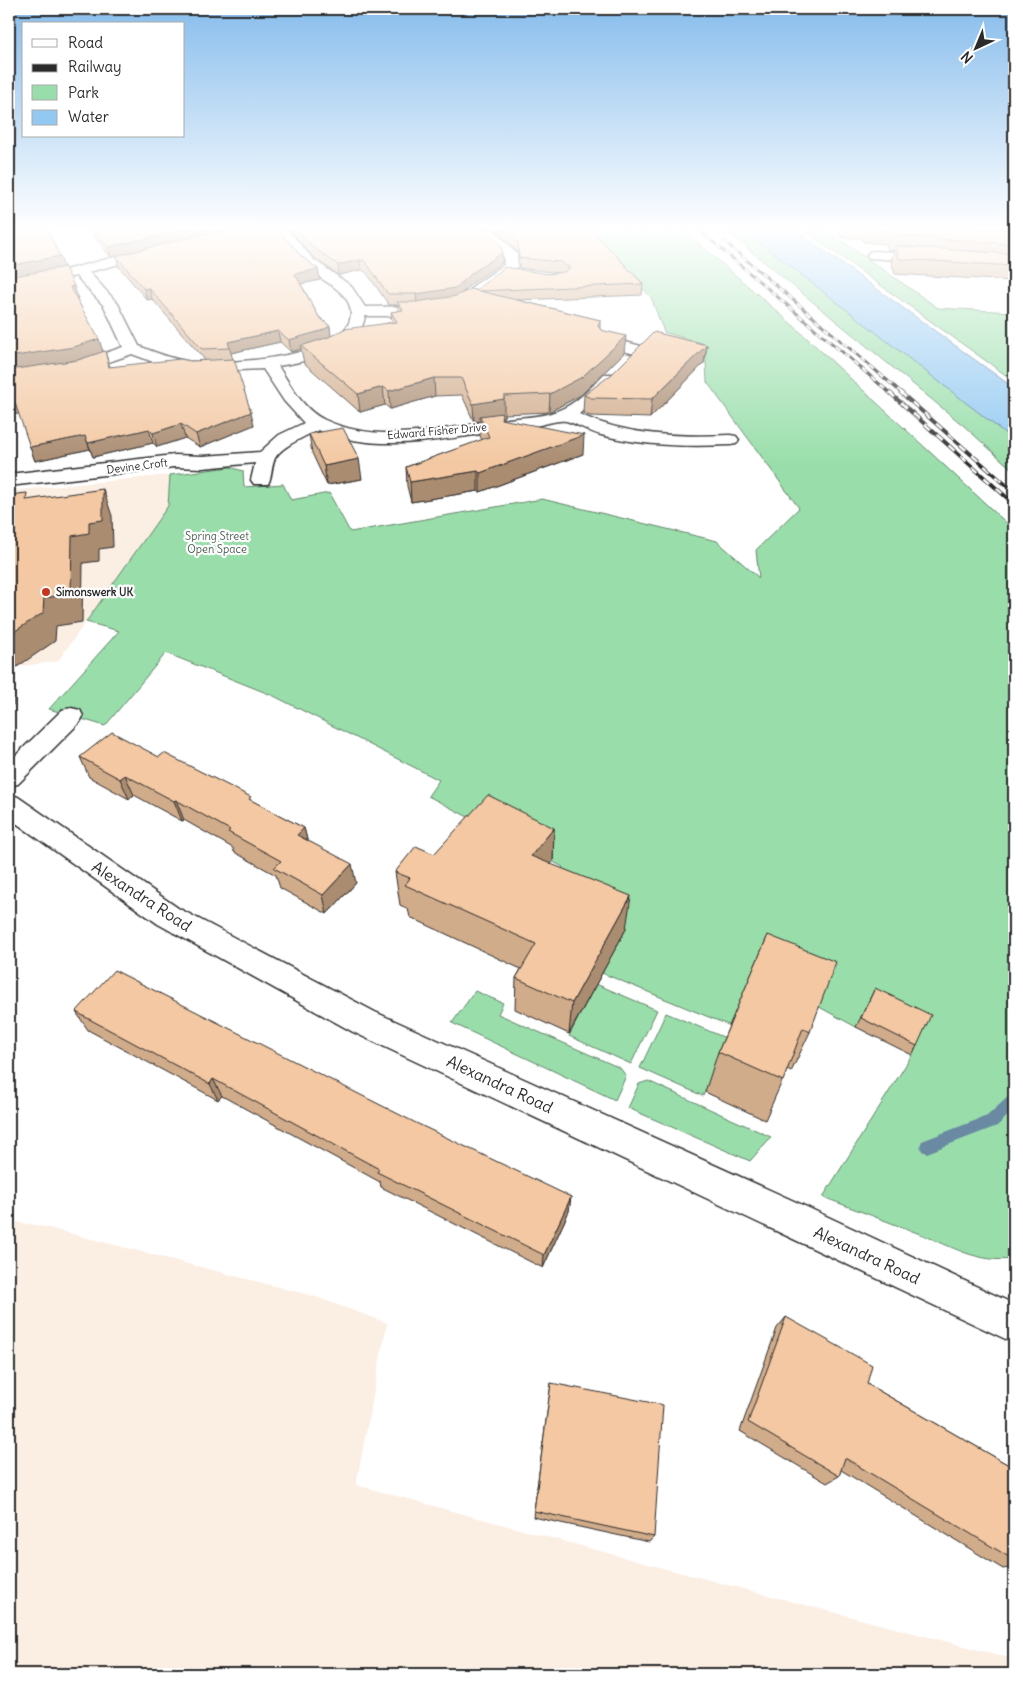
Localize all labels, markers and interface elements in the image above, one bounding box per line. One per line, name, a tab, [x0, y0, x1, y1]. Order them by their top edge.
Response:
legend	[22, 22, 185, 138]
north arrow	[950, 22, 1000, 72]
text: Road	[68, 33, 103, 52]
text: N	[957, 48, 977, 67]
text: Railway	[68, 57, 122, 76]
text: Park	[68, 83, 99, 102]
text: Water	[68, 107, 109, 126]
street label: Edward Fisher Drive	[386, 420, 488, 442]
street label: Devine Croft	[106, 455, 169, 477]
park label: Spring Street Open Space	[185, 529, 249, 556]
place label: Simonswerk UK	[56, 585, 134, 599]
marker: Simonswerk UK	[40, 586, 52, 598]
street label: Alexandra Road	[88, 856, 196, 936]
street label: Alexandra Road	[444, 1051, 556, 1117]
street label: Alexandra Road	[811, 1222, 923, 1288]

